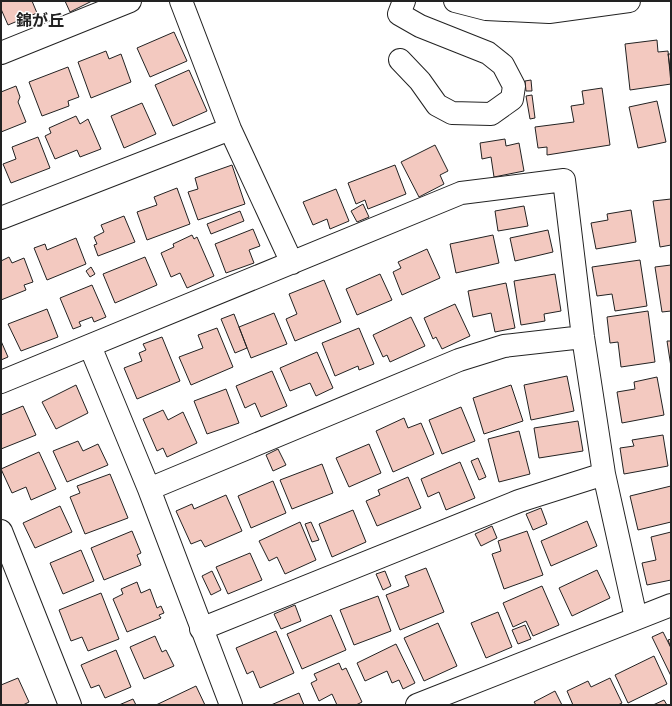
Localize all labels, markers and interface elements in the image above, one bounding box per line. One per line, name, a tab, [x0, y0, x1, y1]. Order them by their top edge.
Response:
district label: 錦が丘	[16, 10, 64, 30]

